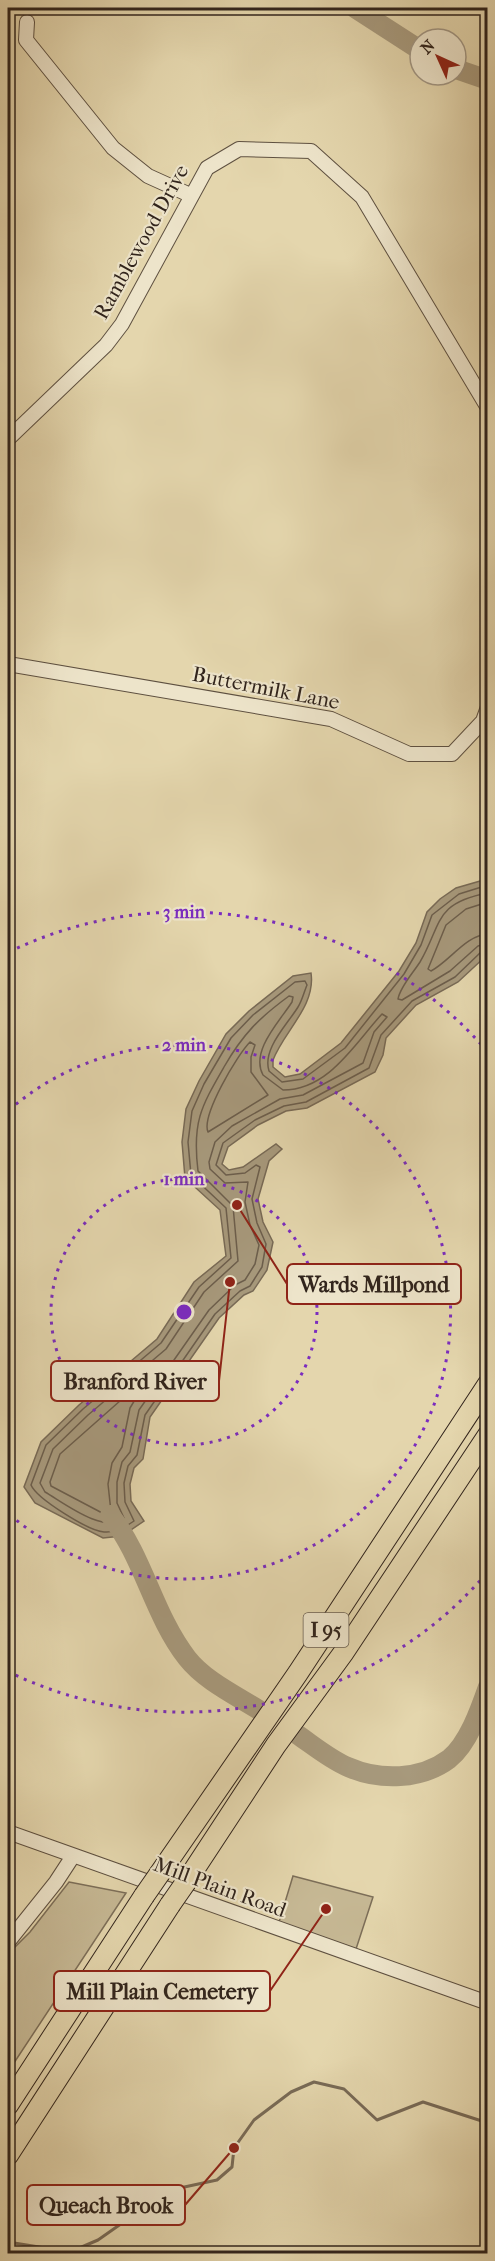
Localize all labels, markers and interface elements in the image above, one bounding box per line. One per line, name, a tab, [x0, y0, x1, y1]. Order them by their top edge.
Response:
north arrow	[408, 27, 468, 87]
text: N	[417, 35, 439, 58]
street label: Ramblewood Drive	[89, 161, 193, 323]
street label: Buttermilk Lane	[190, 662, 342, 714]
text: 3 min	[163, 902, 206, 923]
text: 2 min	[162, 1035, 206, 1056]
text: 1 min	[163, 1169, 205, 1190]
callout: Wards Millpond	[287, 1264, 461, 1304]
text: Wards Millpond	[298, 1272, 450, 1298]
centre of rings	[174, 1302, 194, 1322]
callout: Branford River	[51, 1361, 219, 1401]
text: Branford River	[63, 1369, 207, 1395]
road number: I 95	[304, 1613, 348, 1647]
street label: Mill Plain Road	[150, 1852, 290, 1922]
callout: Mill Plain Cemetery	[54, 1971, 270, 2011]
text: Mill Plain Cemetery	[65, 1979, 259, 2005]
callout: Queach Brook	[27, 2185, 185, 2225]
text: Queach Brook	[39, 2193, 174, 2219]

